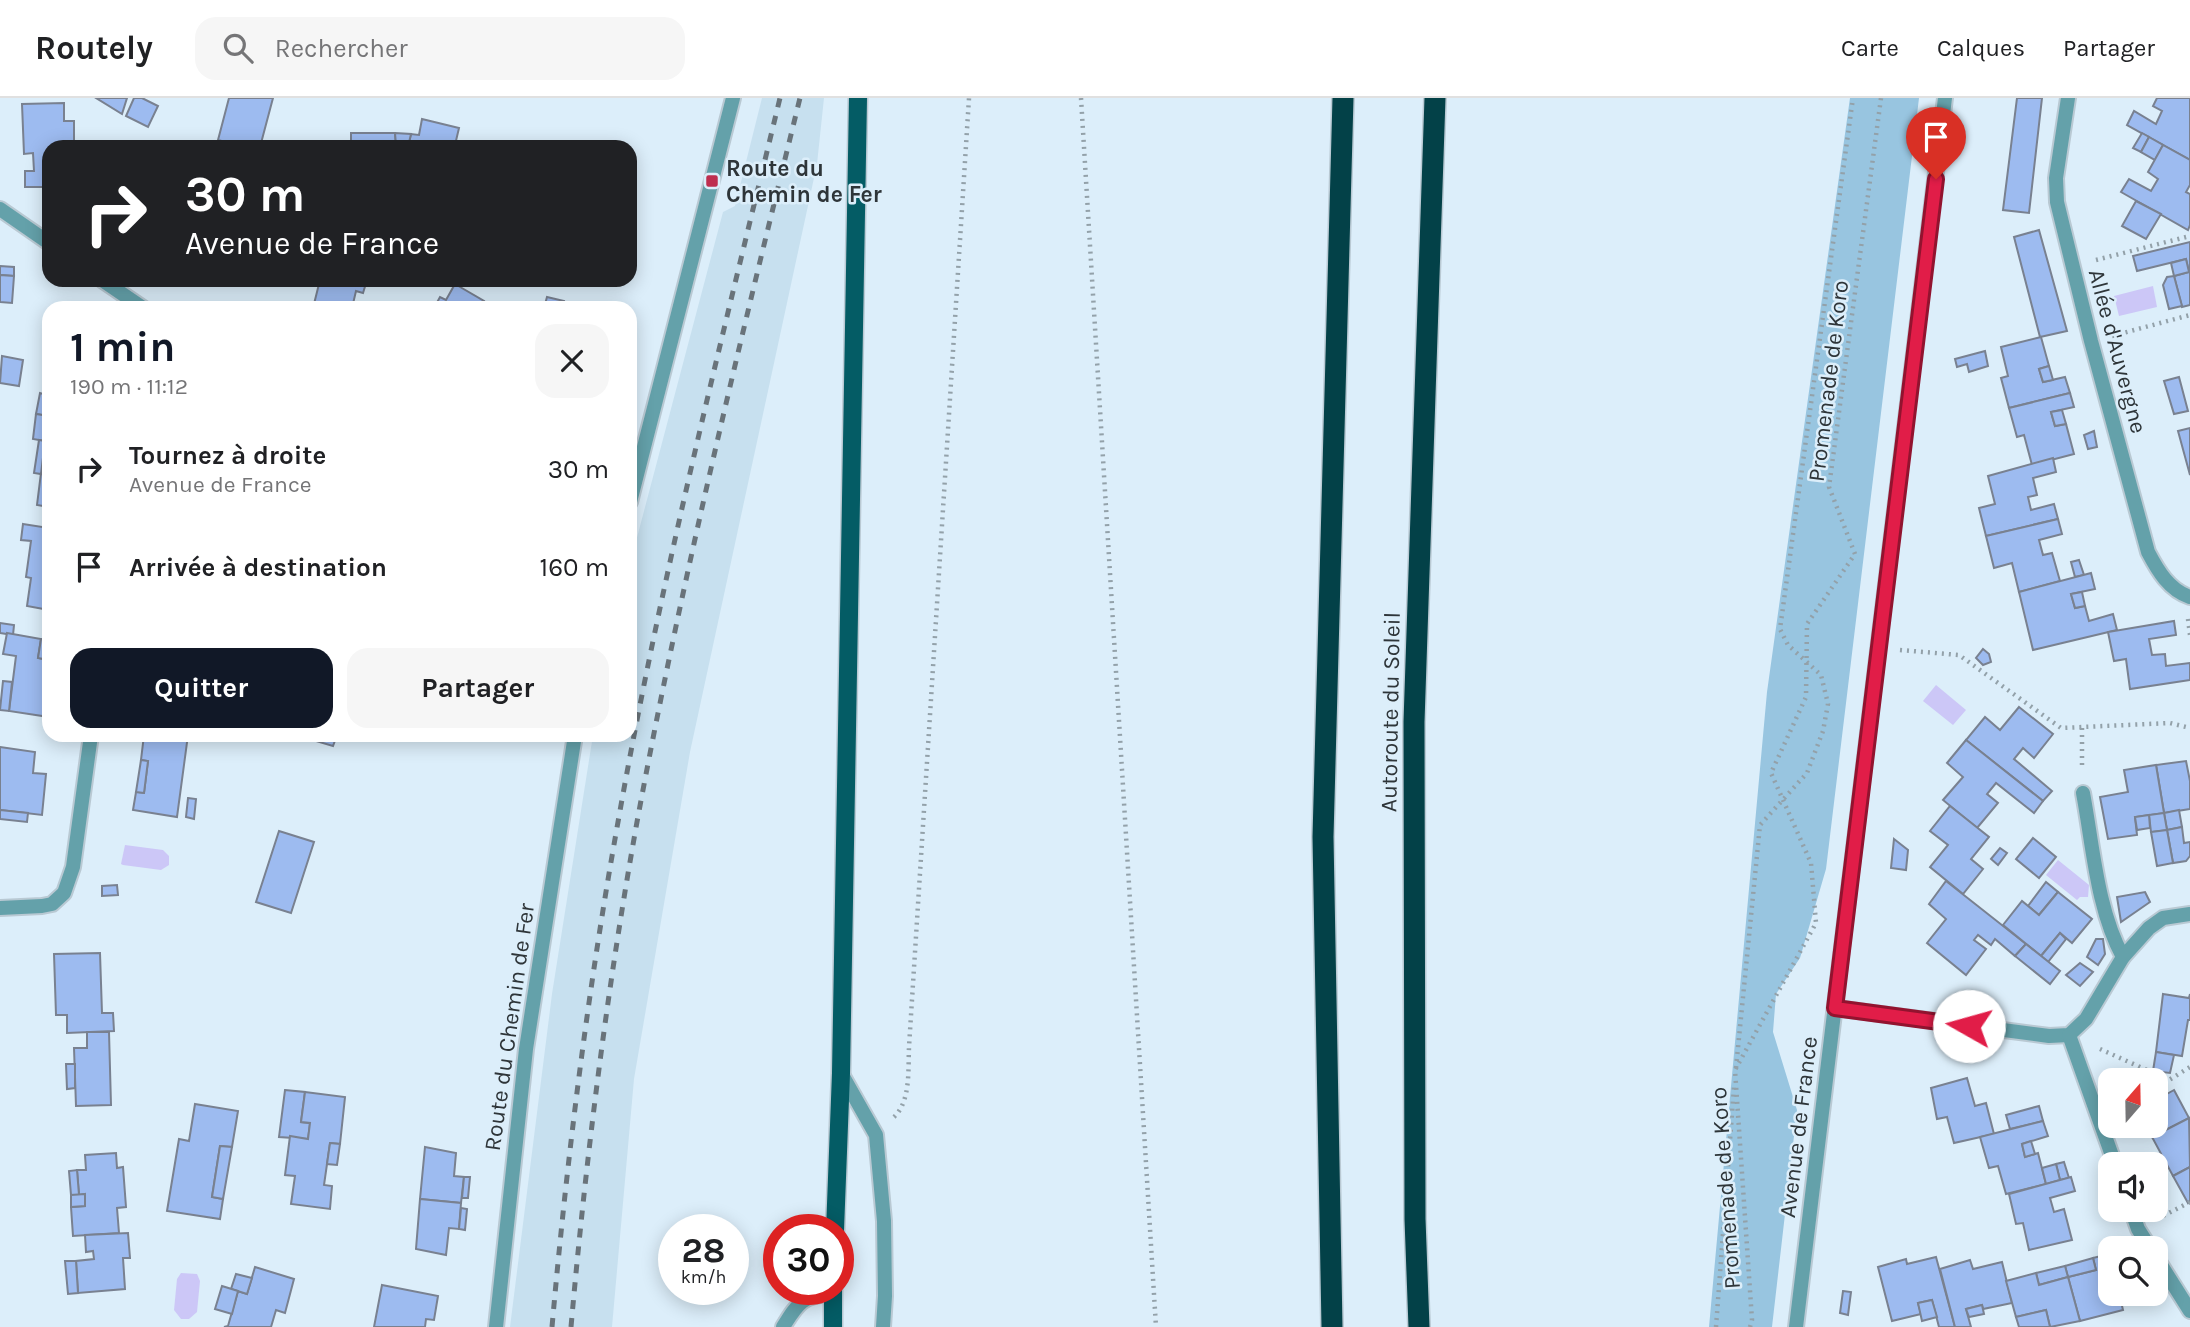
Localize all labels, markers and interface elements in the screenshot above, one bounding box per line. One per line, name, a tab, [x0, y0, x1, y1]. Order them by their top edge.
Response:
search box	[195, 17, 685, 80]
text: Routely	[35, 29, 153, 67]
icon: search	[219, 29, 257, 67]
text: Rechercher	[275, 33, 408, 64]
text: Carte	[1841, 34, 1899, 62]
text: Calques	[1937, 34, 2025, 62]
text: Partager	[2063, 34, 2155, 62]
pin	[1906, 107, 1966, 179]
icon: arrive	[1917, 118, 1955, 156]
place label: Route du Chemin de Fer	[726, 155, 882, 208]
text: 30 m	[185, 166, 305, 223]
icon: right	[70, 168, 161, 259]
marker: Route du Chemin de Fer	[704, 173, 720, 189]
text: Avenue de France	[185, 225, 439, 262]
street label: Allée d'Auvergne	[2083, 266, 2152, 436]
street label: Promenade de Koro	[1803, 279, 1854, 483]
text: 1 min	[70, 322, 175, 372]
button: close	[535, 324, 609, 398]
text: 190 m · 11:12	[70, 373, 188, 400]
text: Tournez à droite	[129, 440, 326, 471]
icon: right	[70, 450, 108, 488]
text: 30 m	[548, 454, 609, 485]
text: Avenue de France	[129, 471, 312, 498]
icon: arrive	[70, 548, 108, 586]
text: Arrivée à destination	[129, 552, 387, 583]
text: 160 m	[540, 552, 609, 583]
street label: Autoroute du Soleil	[1375, 612, 1406, 812]
button: Quitter	[70, 648, 333, 728]
button: Partager	[347, 648, 609, 728]
street label: Route du Chemin de Fer	[479, 901, 540, 1152]
position arrow	[1932, 989, 2006, 1063]
street label: Avenue de France	[1774, 1035, 1823, 1219]
north arrow	[2098, 1068, 2168, 1138]
map controls	[2098, 1068, 2168, 1306]
street label: Promenade de Koro	[1705, 1086, 1746, 1290]
button: sound	[2098, 1152, 2168, 1222]
speed limit sign: 30	[763, 1214, 854, 1305]
text: 28	[682, 1230, 725, 1271]
button: search	[2098, 1236, 2168, 1306]
text: km/h	[681, 1266, 726, 1288]

